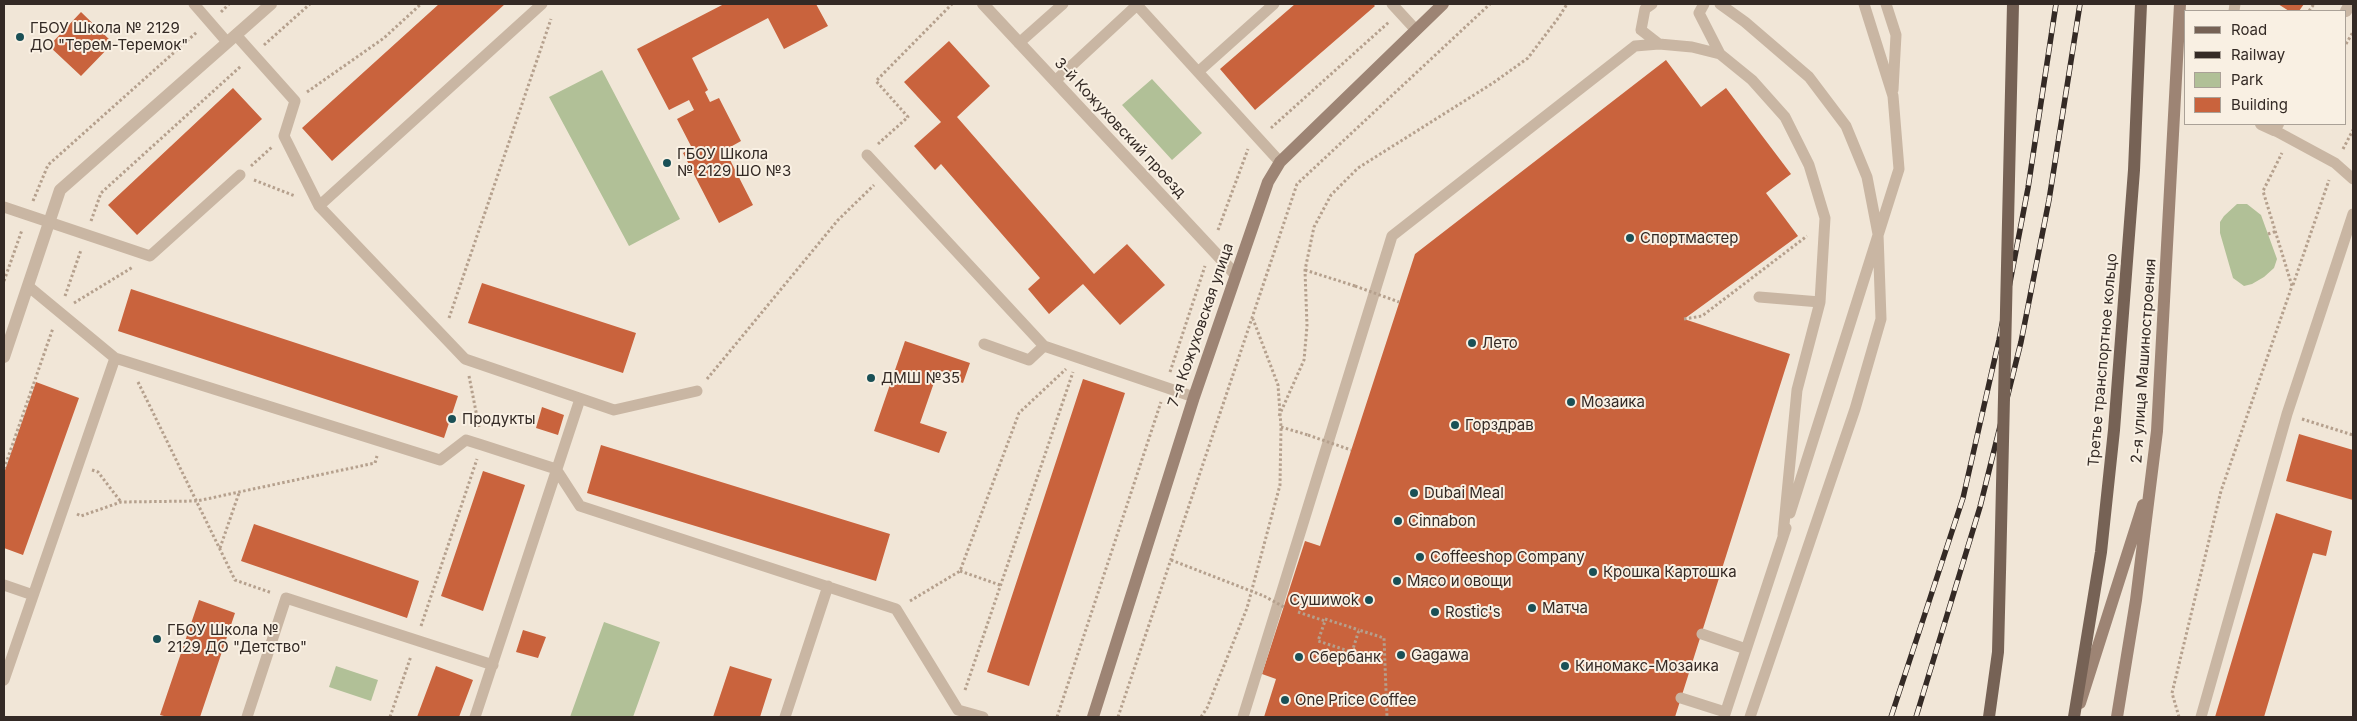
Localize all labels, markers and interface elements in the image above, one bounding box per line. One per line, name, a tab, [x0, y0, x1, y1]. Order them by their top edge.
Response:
legend	[2184, 10, 2347, 125]
place label: ГБОУ Школа № 2129 ДО "Терем-Теремок"	[30, 19, 188, 54]
text: Road	[2231, 20, 2267, 39]
marker: ГБОУ Школа № 2129 ДО "Терем-Теремок"	[14, 31, 26, 43]
text: Railway	[2231, 45, 2285, 64]
street label: 3-й Кожуховский проезд	[1050, 54, 1190, 202]
text: Park	[2231, 70, 2263, 89]
text: Building	[2231, 95, 2288, 114]
place label: ГБОУ Школа № 2129 ШО №3	[677, 145, 791, 180]
marker: ГБОУ Школа № 2129 ШО №3	[661, 157, 673, 169]
place label: Спортмастер	[1640, 229, 1738, 247]
marker: Спортмастер	[1624, 232, 1636, 244]
street label: 7-я Кожуховская улица	[1164, 241, 1238, 409]
street label: Третье транспортное кольцо	[2085, 252, 2121, 468]
street label: 2-я улица Машиностроения	[2128, 258, 2160, 464]
place label: Лето	[1482, 334, 1518, 352]
marker: Лето	[1466, 337, 1478, 349]
place label: ДМШ №35	[881, 369, 960, 387]
marker: ДМШ №35	[865, 372, 877, 384]
place label: Мозаика	[1581, 393, 1645, 411]
marker: Мозаика	[1565, 396, 1577, 408]
place label: Продукты	[462, 410, 536, 428]
marker: Продукты	[446, 413, 458, 425]
place label: Горздрав	[1465, 416, 1534, 434]
marker: Горздрав	[1449, 419, 1461, 431]
place label: Dubai Meal	[1424, 484, 1504, 502]
marker: Dubai Meal	[1408, 487, 1420, 499]
place label: Cinnabon	[1408, 512, 1476, 530]
marker: Cinnabon	[1392, 515, 1404, 527]
place label: Coffeeshop Company	[1430, 548, 1585, 566]
marker: Coffeeshop Company	[1414, 551, 1426, 563]
place label: Крошка Картошка	[1603, 563, 1737, 581]
marker: Крошка Картошка	[1587, 566, 1599, 578]
place label: Мясо и овощи	[1407, 572, 1512, 590]
marker: Мясо и овощи	[1391, 575, 1403, 587]
place label: Сушиwok	[1289, 591, 1359, 609]
marker: Сушиwok	[1363, 594, 1375, 606]
place label: Матча	[1542, 599, 1588, 617]
marker: Матча	[1526, 602, 1538, 614]
place label: Rostic's	[1445, 603, 1501, 621]
marker: Rostic's	[1429, 606, 1441, 618]
place label: ГБОУ Школа № 2129 ДО "Детство"	[167, 621, 307, 656]
marker: ГБОУ Школа № 2129 ДО "Детство"	[151, 633, 163, 645]
place label: Gagawa	[1411, 646, 1469, 664]
place label: Сбербанк	[1309, 648, 1381, 666]
marker: Gagawa	[1395, 649, 1407, 661]
marker: Сбербанк	[1293, 651, 1305, 663]
place label: Киномакс-Мозаика	[1575, 657, 1719, 675]
marker: Киномакс-Мозаика	[1559, 660, 1571, 672]
place label: One Price Coffee	[1295, 691, 1416, 709]
marker: One Price Coffee	[1279, 694, 1291, 706]

